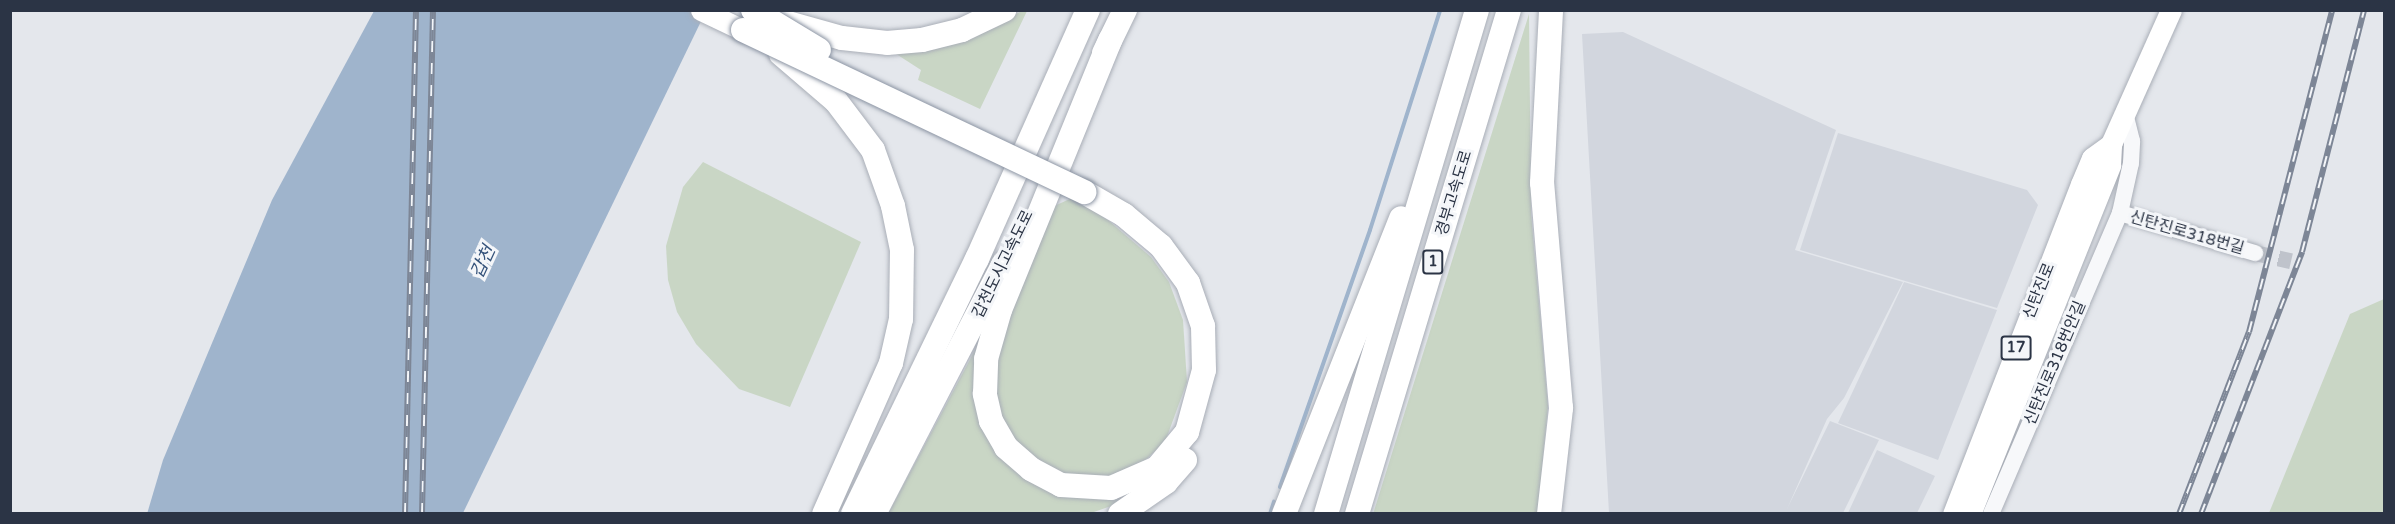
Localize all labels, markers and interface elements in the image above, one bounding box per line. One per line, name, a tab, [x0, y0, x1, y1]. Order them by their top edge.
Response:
street label: 경부고속도로	[1432, 148, 1476, 238]
street label: 갑천도시고속도로	[969, 207, 1037, 321]
street label: 신탄진로318번길	[2127, 207, 2247, 259]
water label: 갑천	[466, 242, 500, 282]
road number: 1	[1421, 250, 1445, 274]
street label: 신탄진로	[2019, 260, 2059, 322]
street label: 신탄진로318번안길	[2020, 298, 2090, 428]
road number: 17	[2000, 336, 2032, 360]

